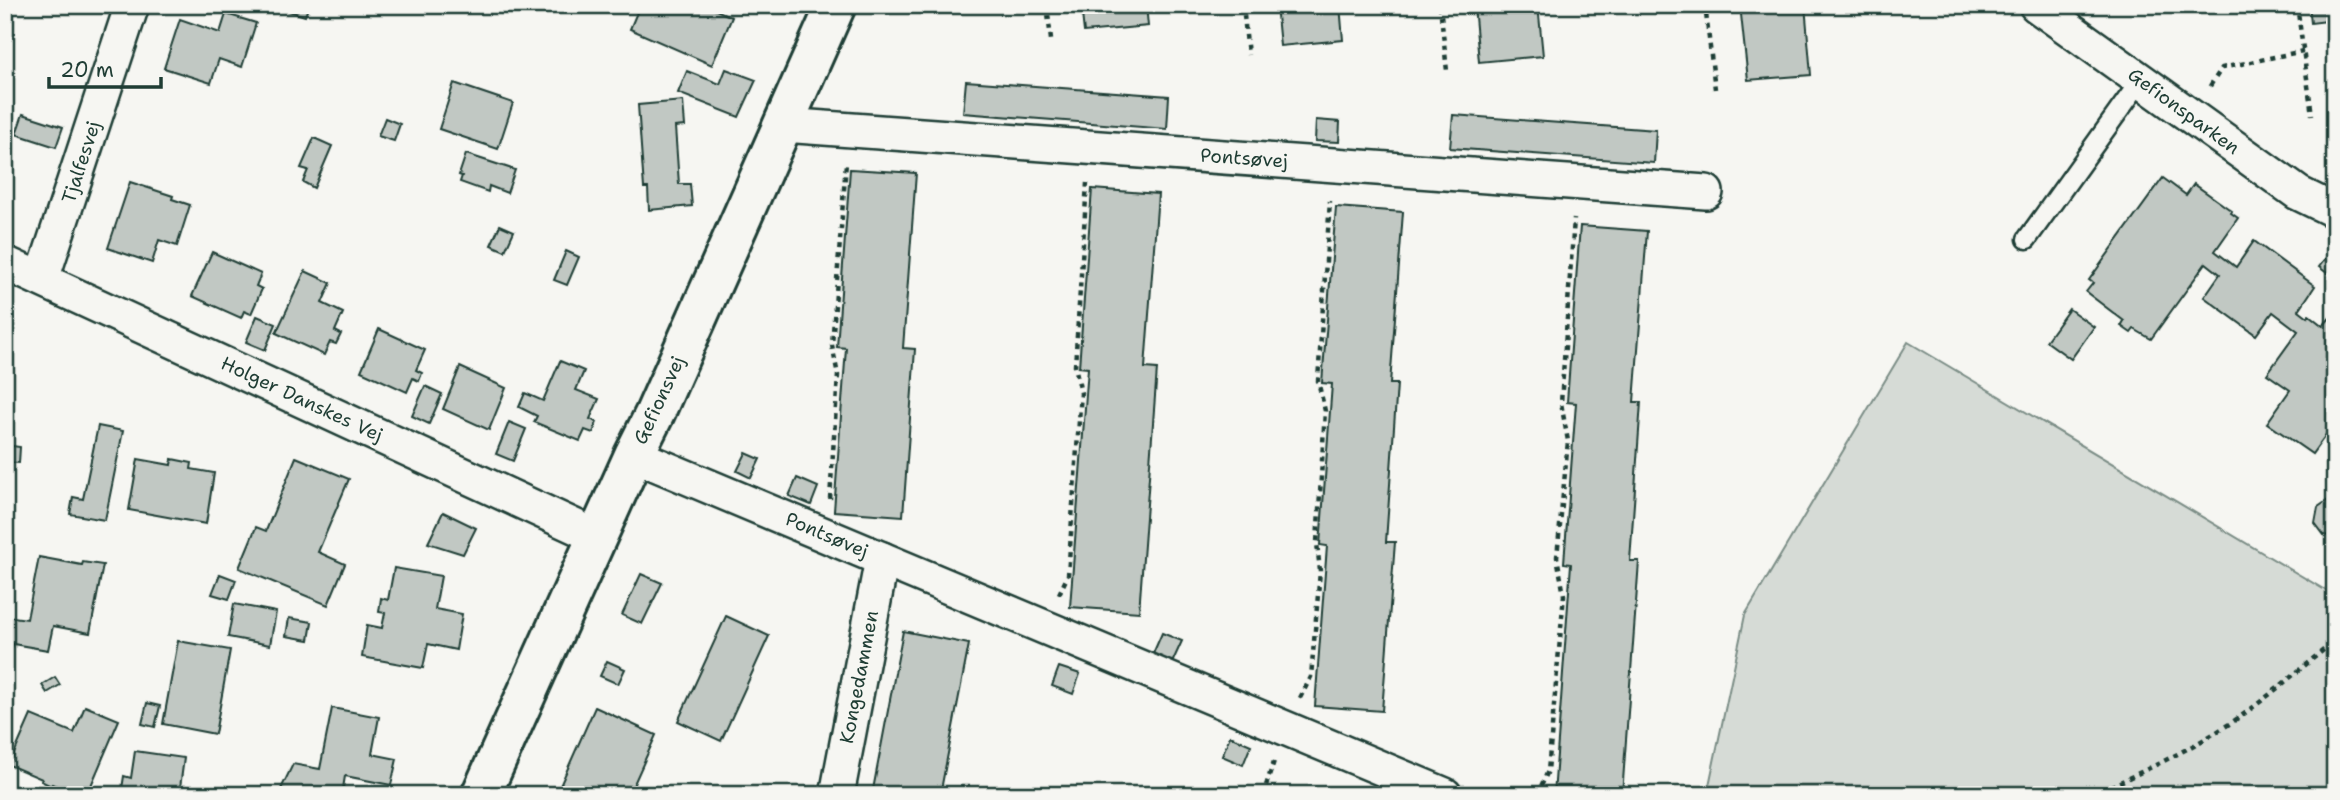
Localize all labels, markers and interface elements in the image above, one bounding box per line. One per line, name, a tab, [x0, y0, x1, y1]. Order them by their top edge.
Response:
scale bar	[49, 46, 161, 90]
text: 20 m	[60, 56, 114, 84]
street label: Gefionsparken	[2123, 62, 2245, 160]
street label: Tjalfesvej	[56, 118, 106, 206]
street label: Pontsøvej	[1199, 142, 1289, 174]
street label: Holger Danskes Vej	[217, 350, 387, 448]
street label: Gefionsvej	[628, 352, 690, 448]
street label: Pontsøvej	[782, 506, 872, 564]
street label: Kongedammen	[834, 608, 884, 746]

